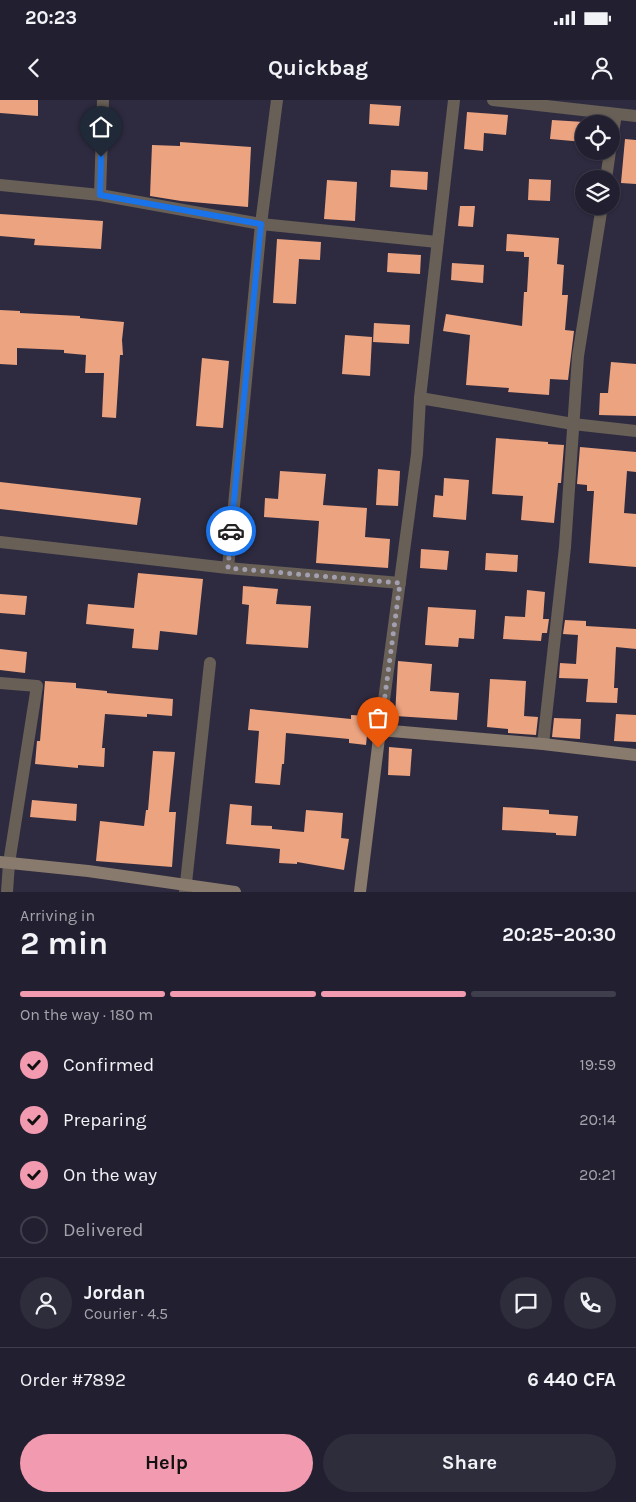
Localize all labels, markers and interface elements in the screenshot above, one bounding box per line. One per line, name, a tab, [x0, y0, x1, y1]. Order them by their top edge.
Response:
text: 20:23	[25, 7, 77, 29]
icon: back	[20, 54, 48, 82]
icon: person	[588, 54, 616, 82]
text: Quickbag	[268, 55, 368, 81]
pin	[80, 106, 122, 157]
icon: home	[87, 113, 115, 141]
map controls	[575, 115, 620, 215]
button: locate	[575, 115, 620, 160]
button: layers	[575, 170, 620, 215]
courier	[206, 506, 256, 556]
icon: car	[217, 517, 245, 545]
pin	[357, 697, 399, 748]
icon: bag	[364, 704, 392, 732]
text: Arriving in	[20, 906, 95, 925]
text: 20:25–20:30	[502, 924, 616, 946]
text: 2 min	[20, 925, 108, 962]
text: On the way · 180 m	[20, 1005, 153, 1024]
icon: check	[20, 1051, 48, 1079]
text: Confirmed	[63, 1054, 154, 1076]
text: 19:59	[579, 1055, 616, 1074]
icon: check	[20, 1106, 48, 1134]
text: Preparing	[63, 1109, 146, 1131]
text: 20:14	[579, 1110, 616, 1129]
icon: check	[20, 1161, 48, 1189]
text: On the way	[63, 1164, 157, 1186]
text: 20:21	[579, 1165, 616, 1184]
text: Delivered	[63, 1219, 143, 1241]
button: person	[20, 1277, 72, 1329]
button: chat	[500, 1277, 552, 1329]
button: phone	[564, 1277, 616, 1329]
text: Jordan	[84, 1282, 145, 1304]
text: Courier · 4.5	[84, 1304, 168, 1323]
text: Order #7892	[20, 1369, 126, 1391]
text: 6 440 CFA	[527, 1369, 616, 1391]
button: Help	[20, 1434, 313, 1492]
button: Share	[323, 1434, 616, 1492]

